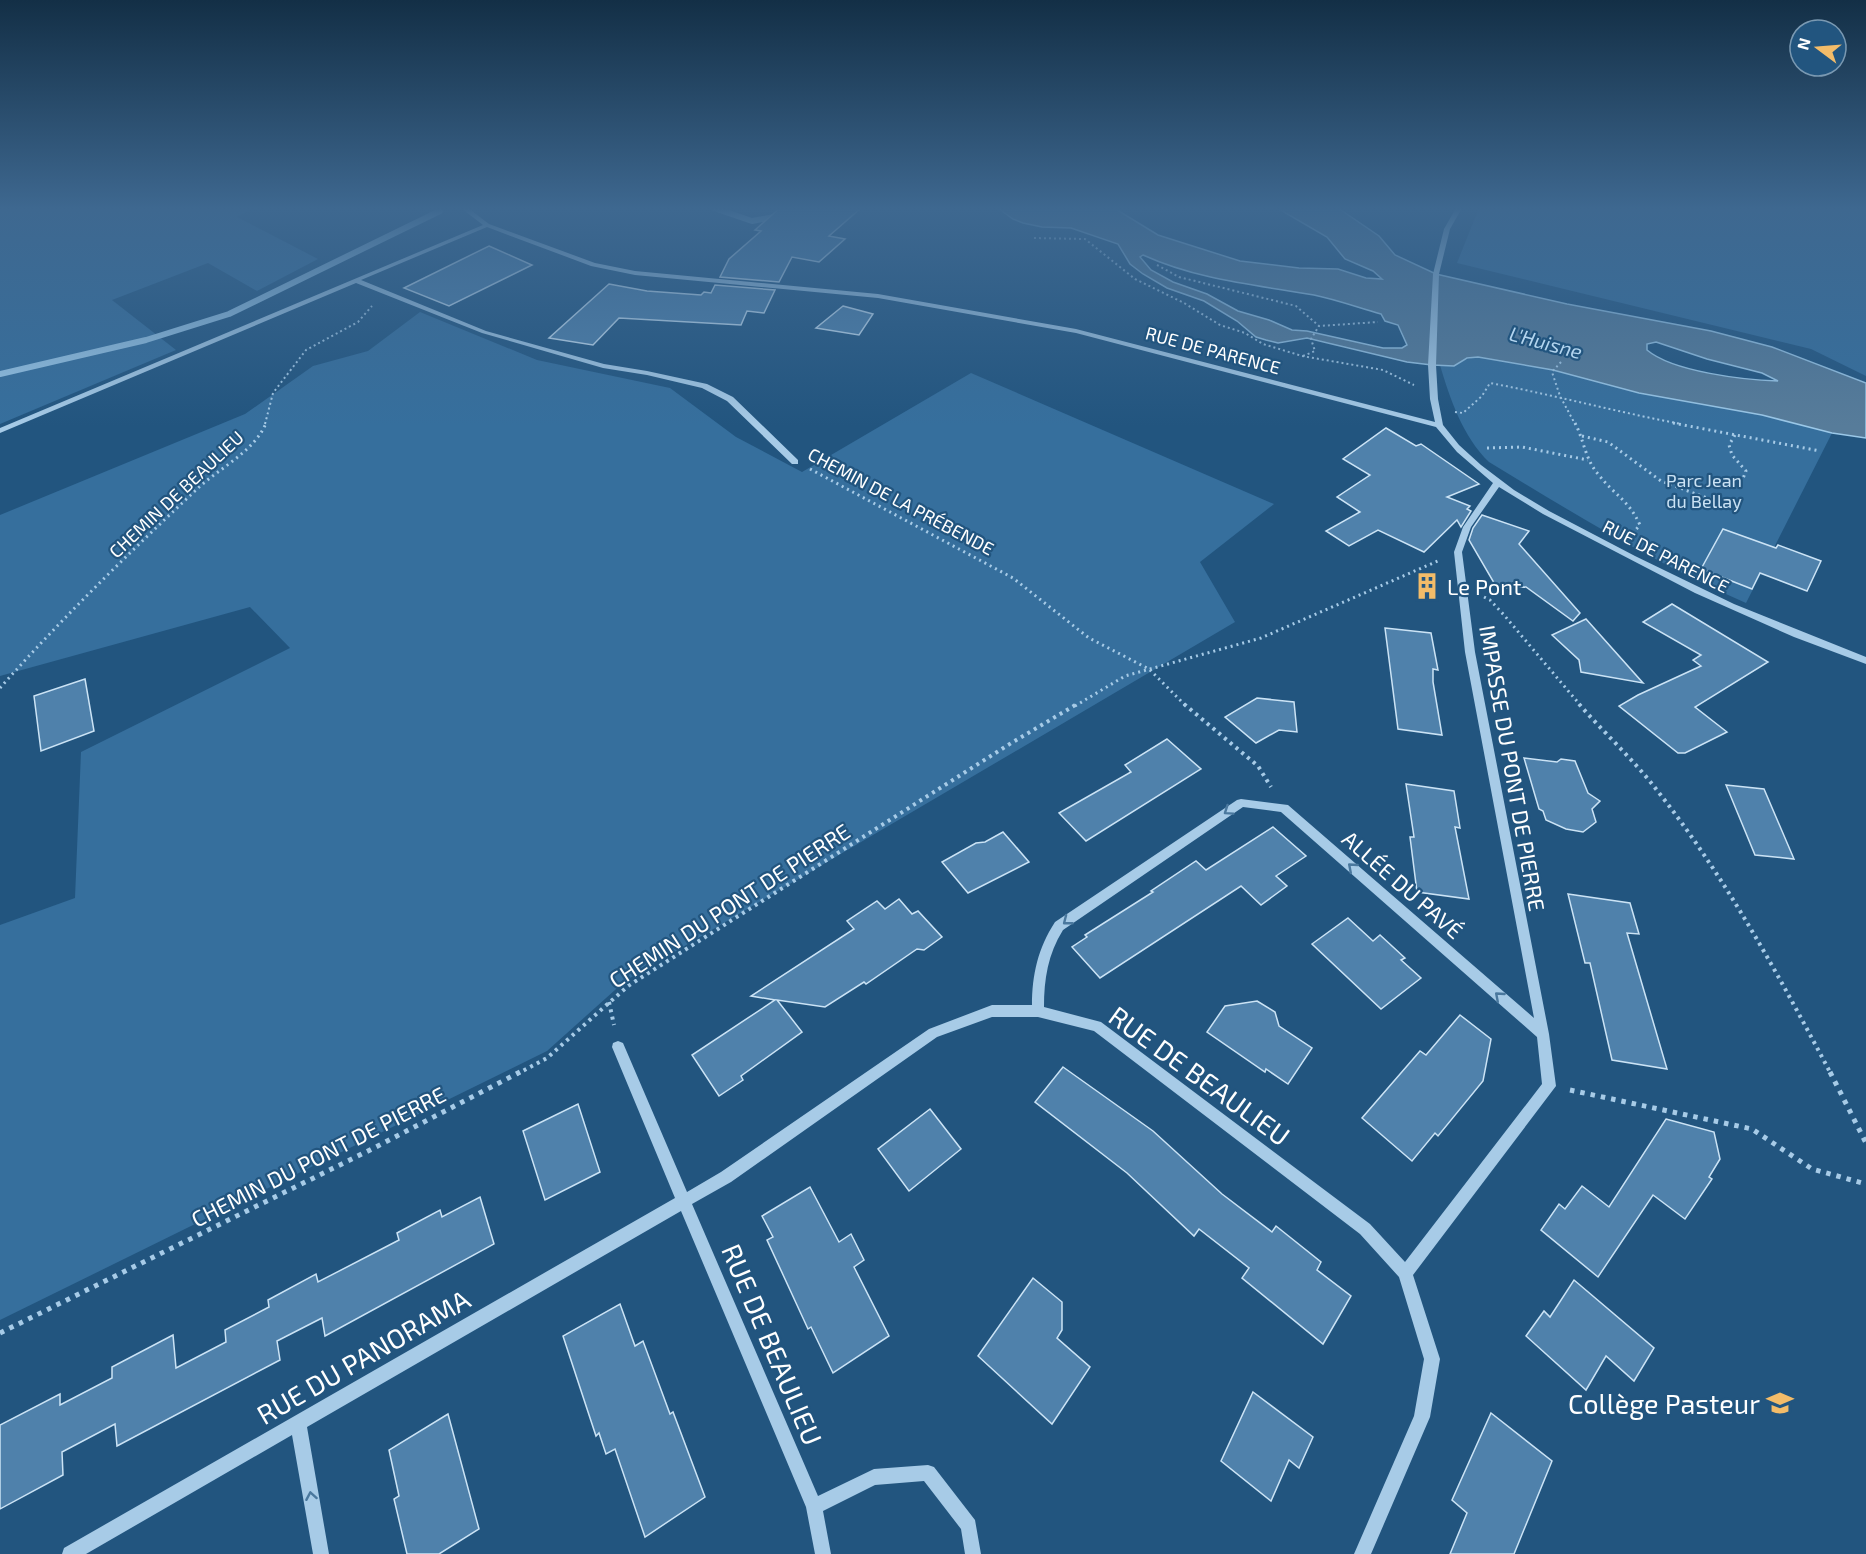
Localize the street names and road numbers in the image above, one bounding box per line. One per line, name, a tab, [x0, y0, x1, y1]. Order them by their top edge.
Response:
street label: RUE DE PARENCE	[1143, 321, 1283, 379]
street label: CHEMIN DE BEAULIEU	[104, 426, 248, 562]
street label: CHEMIN DE LA PRÉBENDE	[804, 443, 998, 559]
street label: RUE DE PARENCE	[1599, 515, 1733, 597]
street label: IMPASSE DU PONT DE PIERRE	[1475, 623, 1551, 913]
street label: CHEMIN DU PONT DE PIERRE	[604, 817, 854, 993]
street label: ALLÉE DU PAVÉ	[1338, 825, 1468, 943]
street label: RUE DE BEAULIEU	[1103, 999, 1297, 1151]
street label: CHEMIN DU PONT DE PIERRE	[186, 1080, 450, 1232]
street label: RUE DE BEAULIEU	[716, 1239, 830, 1449]
street label: RUE DU PANORAMA	[251, 1282, 475, 1430]

